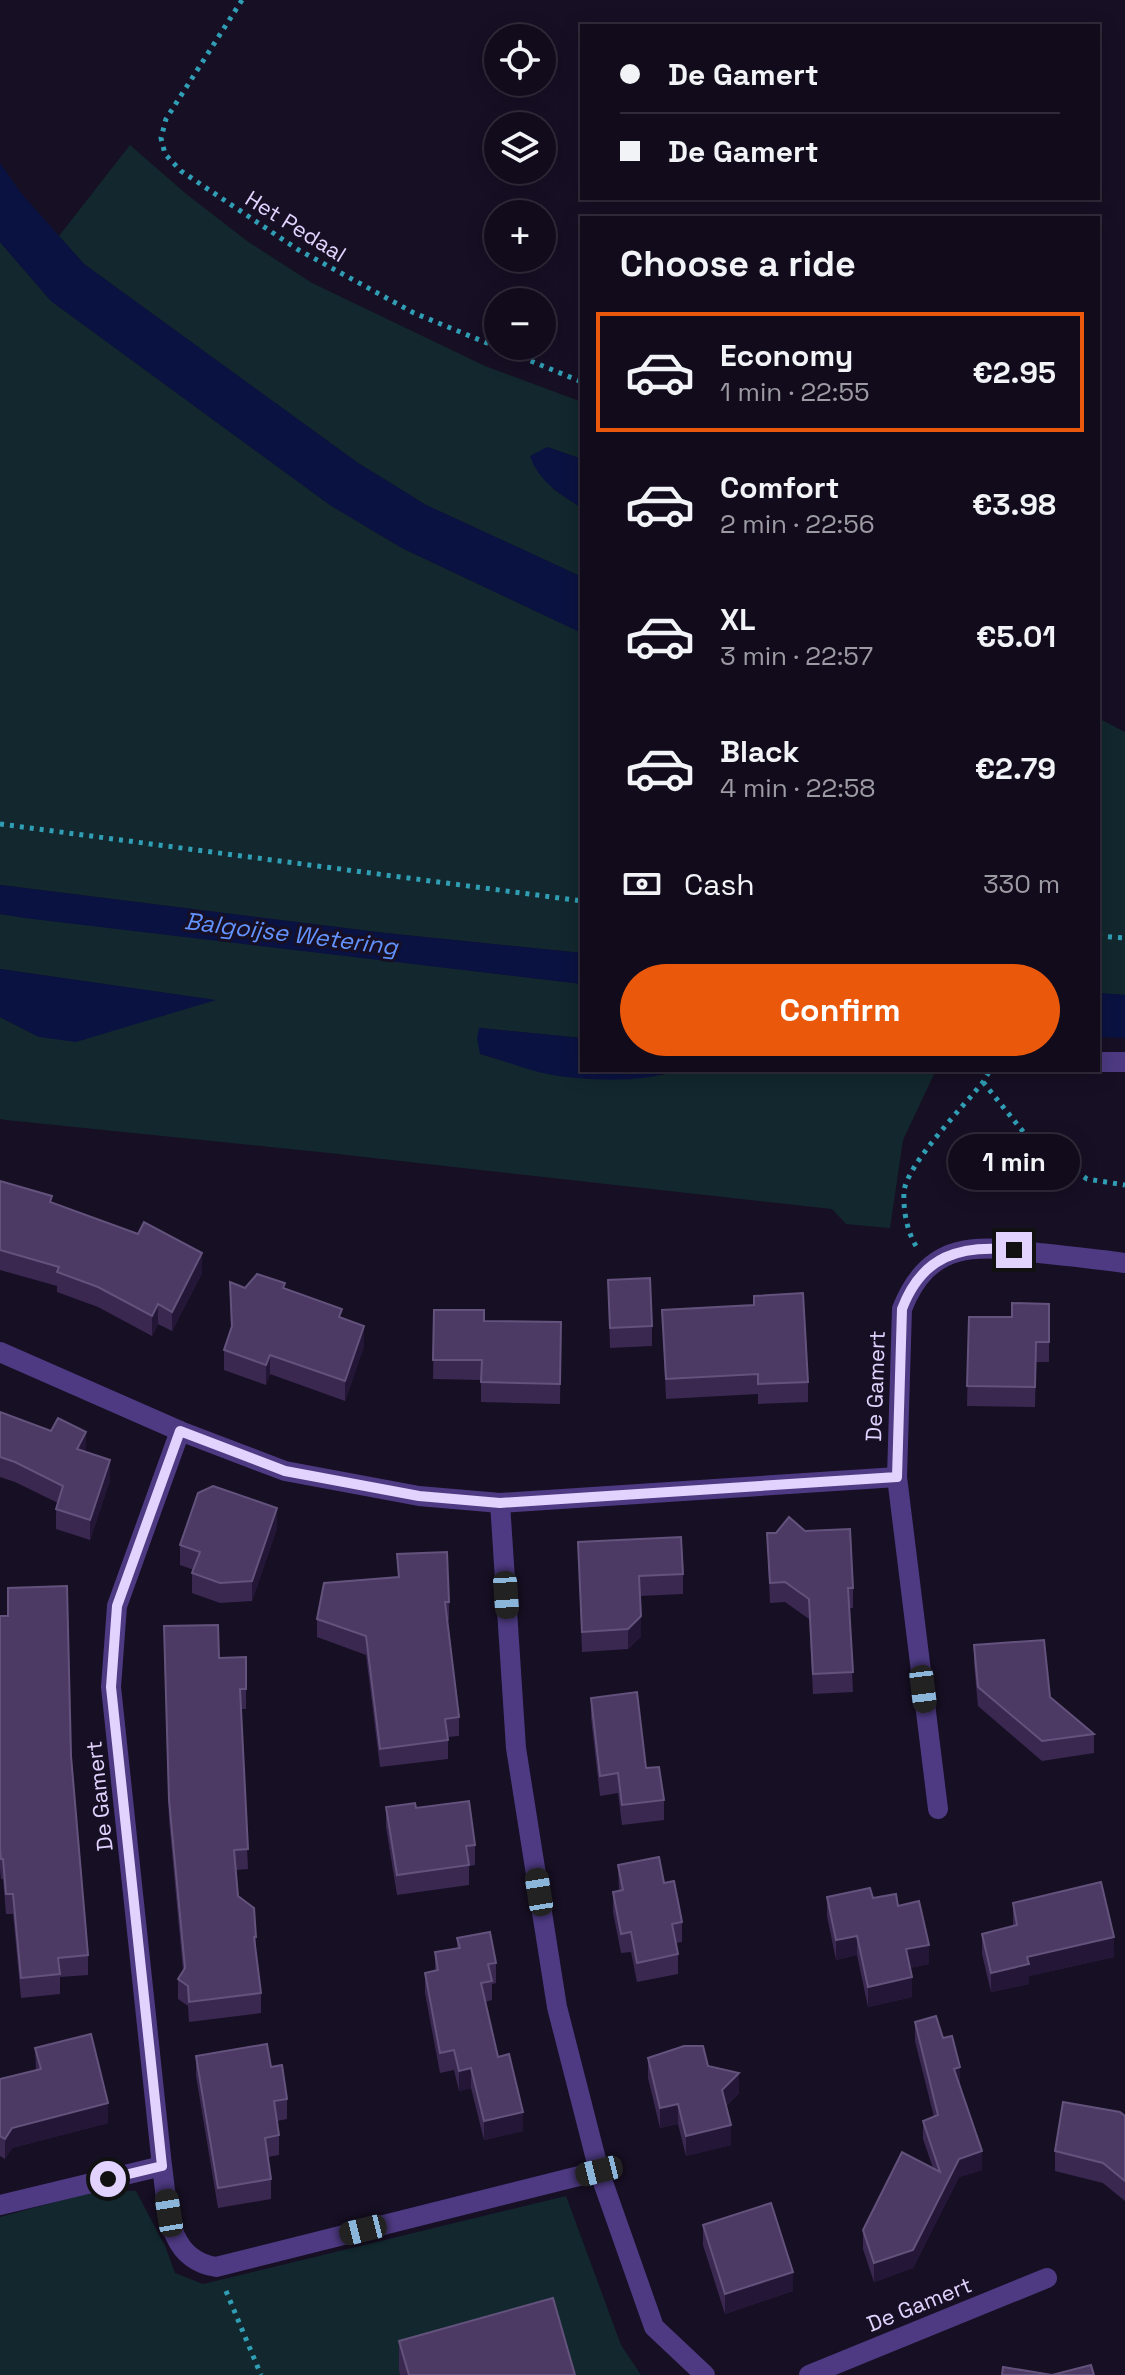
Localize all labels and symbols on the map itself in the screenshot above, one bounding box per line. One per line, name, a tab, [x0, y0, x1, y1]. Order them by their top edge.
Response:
street label: Het Pedaal	[240, 184, 352, 268]
water label: Balgoijse Wetering	[183, 905, 401, 962]
callout: 1 min	[948, 1134, 1080, 1190]
route end	[996, 1232, 1032, 1268]
street label: De Gamert	[859, 1330, 891, 1442]
car	[492, 1570, 520, 1620]
car	[908, 1664, 938, 1714]
street label: De Gamert	[79, 1739, 119, 1853]
car	[523, 1866, 555, 1918]
car	[573, 2154, 625, 2188]
route start	[90, 2161, 126, 2197]
car	[153, 2187, 185, 2239]
car	[337, 2213, 389, 2247]
street label: De Gamert	[862, 2270, 976, 2338]

